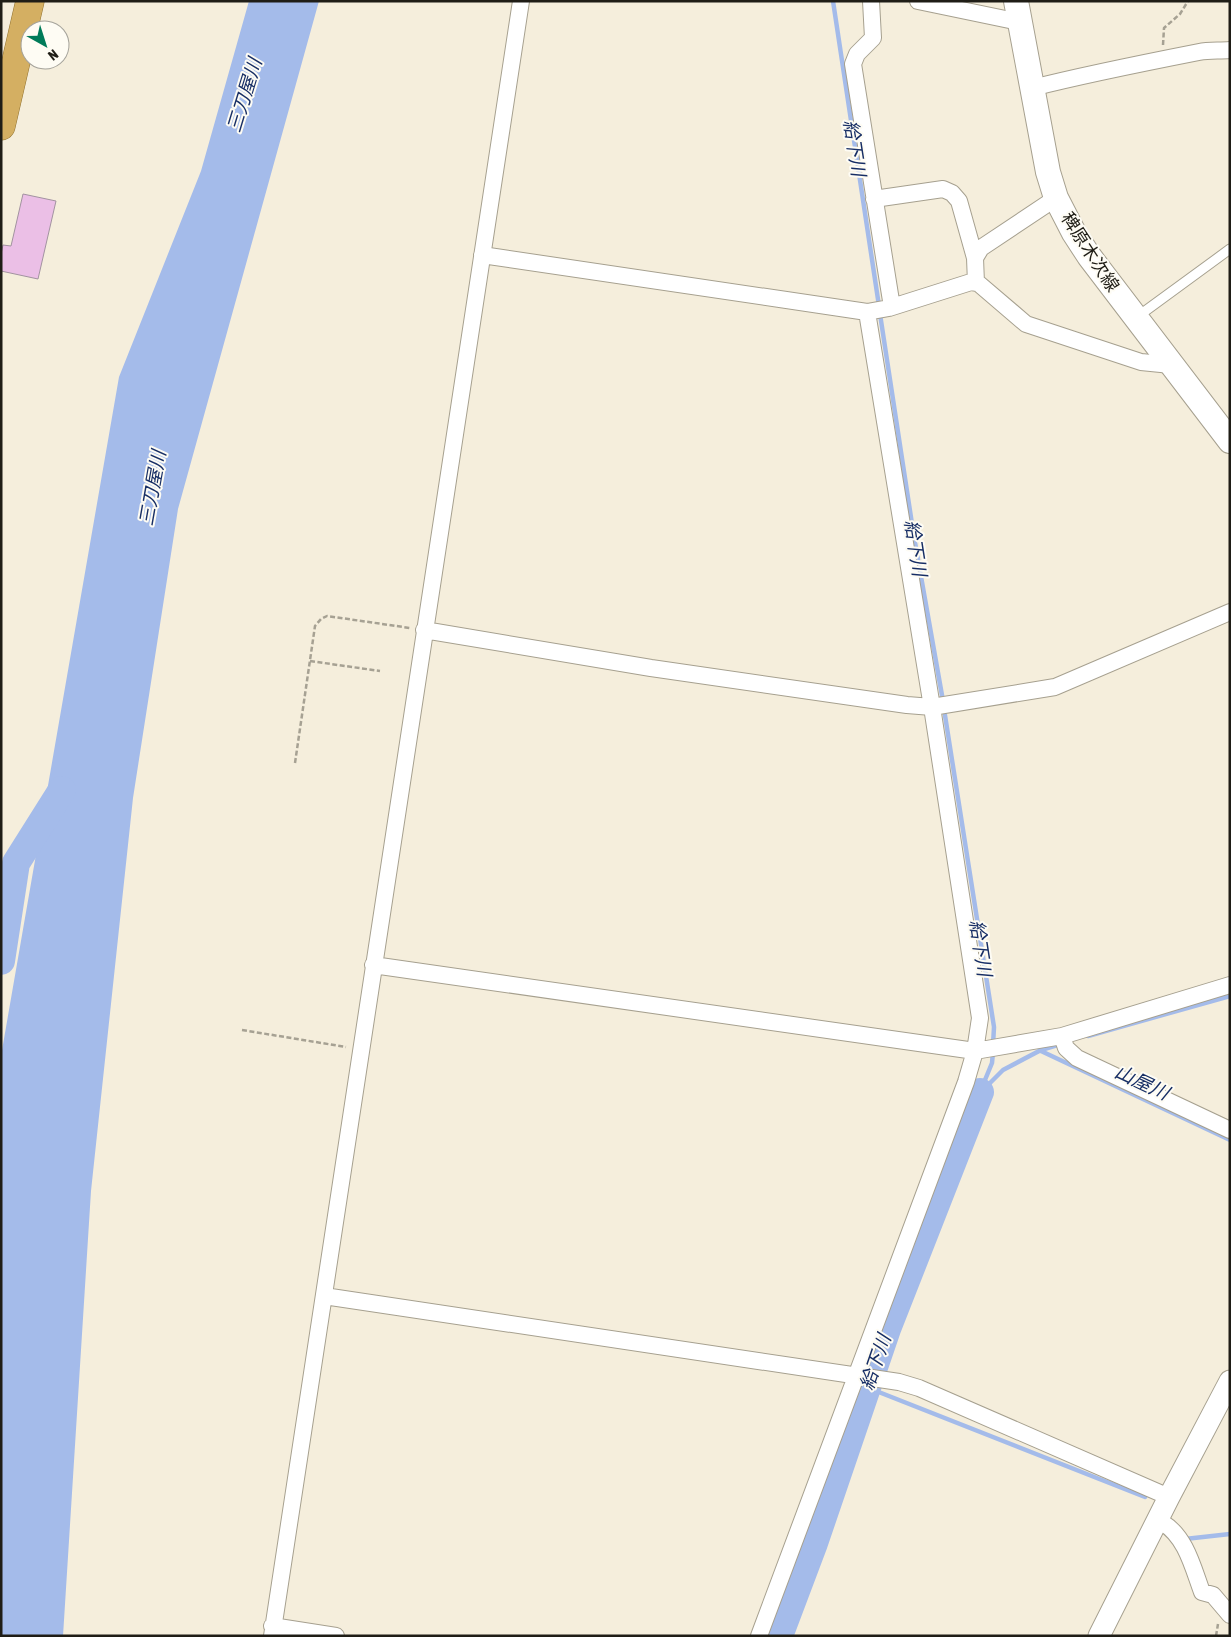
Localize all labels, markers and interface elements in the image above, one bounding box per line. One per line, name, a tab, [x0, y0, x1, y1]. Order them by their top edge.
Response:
north arrow	[20, 20, 70, 70]
text: N	[45, 46, 61, 64]
water label: 三刀屋川	[222, 54, 266, 135]
water label: 給下川	[840, 118, 871, 180]
street label: 稗原木次線	[1057, 208, 1124, 295]
water label: 三刀屋川	[135, 447, 170, 527]
water label: 給下川	[901, 518, 932, 580]
water label: 給下川	[966, 918, 997, 980]
water label: 山屋川	[1112, 1060, 1174, 1105]
water label: 給下川	[855, 1330, 895, 1393]

